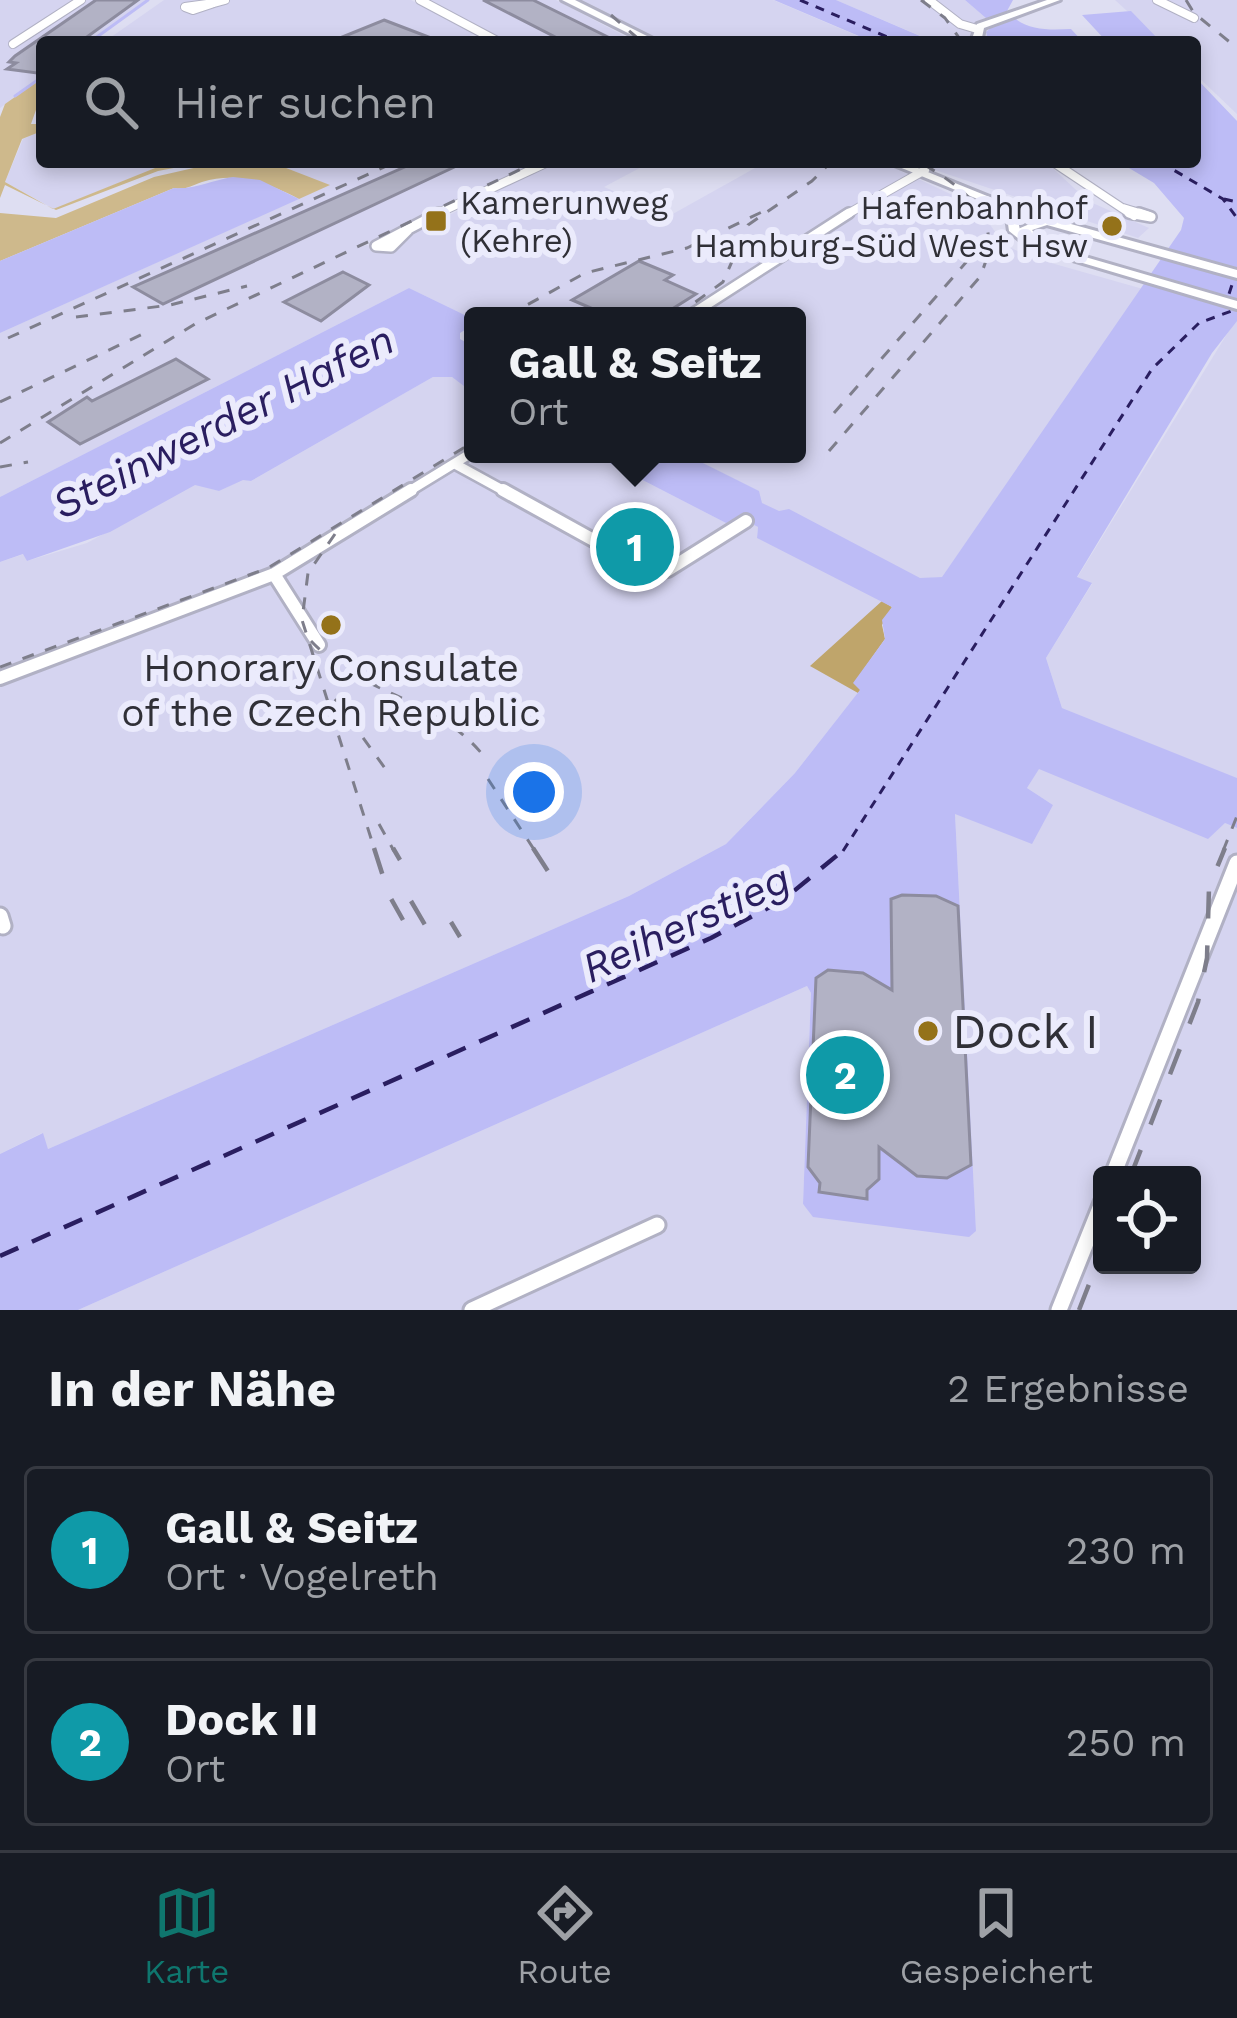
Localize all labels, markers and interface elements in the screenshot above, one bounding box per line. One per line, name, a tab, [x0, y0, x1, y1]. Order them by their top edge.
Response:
search box	[36, 36, 1201, 168]
icon: search	[78, 69, 144, 135]
text: Hier suchen	[174, 76, 436, 129]
place label: Kamerunweg (Kehre)	[460, 183, 668, 260]
place label: Hafenbahnhof Hamburg-Süd West Hsw	[694, 188, 1088, 265]
marker: Kamerunweg (Kehre)	[423, 208, 449, 234]
marker: Hafenbahnhof Hamburg-Süd West Hsw	[1099, 213, 1125, 239]
popup	[464, 307, 806, 463]
water label: Steinwerder Hafen	[44, 315, 402, 529]
text: Gall & Seitz	[508, 336, 762, 389]
text: Ort	[508, 389, 568, 434]
pin: 1	[596, 502, 674, 592]
marker: Honorary Consulate of the Czech Republic	[318, 612, 344, 638]
place label: Honorary Consulate of the Czech Republic	[121, 645, 541, 735]
your location	[504, 762, 564, 822]
water label: Reiherstieg	[574, 853, 798, 993]
place label: Dock I	[952, 1003, 1099, 1060]
marker: Dock I	[915, 1018, 941, 1044]
pin: 2	[806, 1030, 884, 1120]
map controls	[1093, 1166, 1201, 1274]
button: locate	[1093, 1166, 1201, 1274]
text: In der Nähe	[48, 1359, 336, 1418]
text: 2 Ergebnisse	[947, 1366, 1189, 1411]
text: Gall & Seitz	[165, 1501, 418, 1554]
text: 1	[82, 1528, 98, 1573]
text: 230 m	[1066, 1528, 1186, 1573]
text: Ort · Vogelreth	[165, 1554, 439, 1599]
text: Dock II	[165, 1693, 319, 1746]
text: 2	[78, 1720, 102, 1765]
text: 250 m	[1066, 1720, 1186, 1765]
text: Ort	[165, 1746, 225, 1791]
tab: Karte	[144, 1880, 229, 1991]
tab: Route	[517, 1880, 612, 1991]
tab: Gespeichert	[900, 1880, 1093, 1991]

